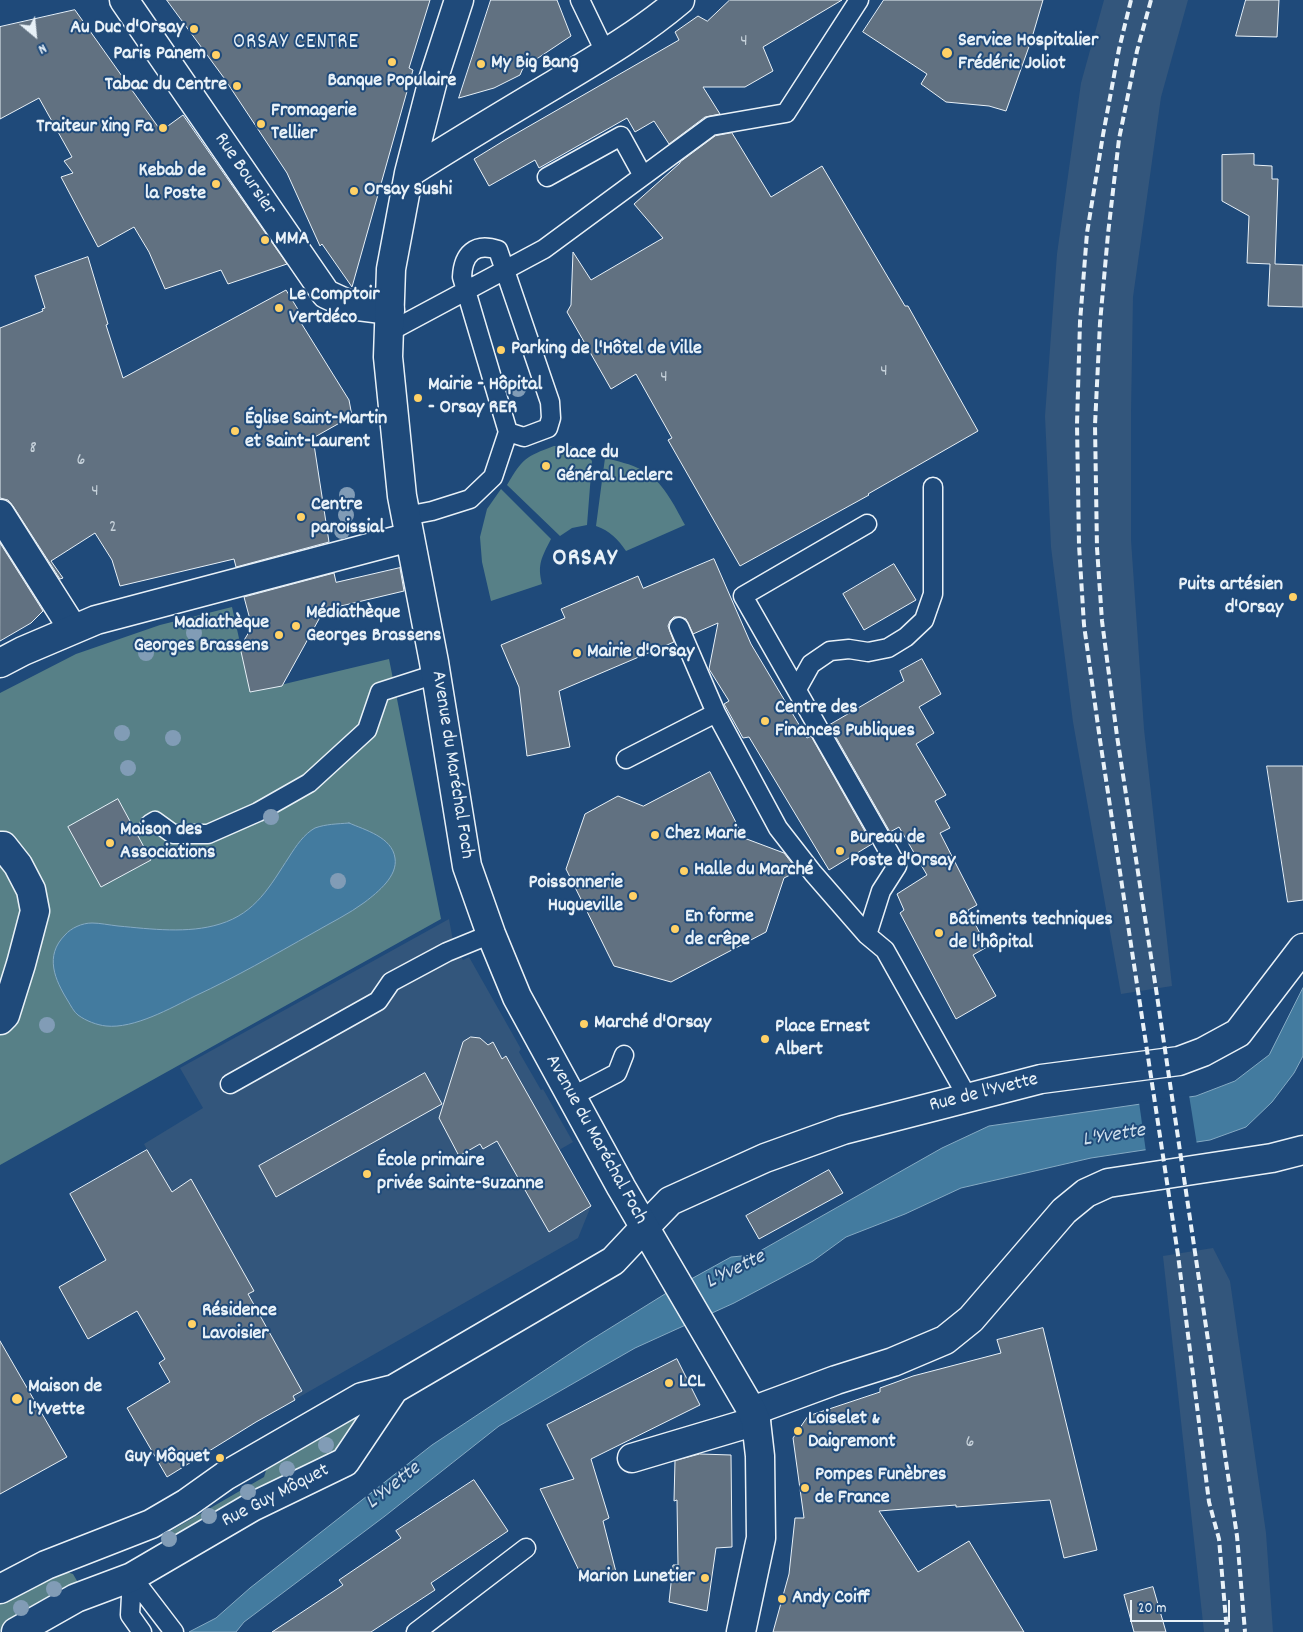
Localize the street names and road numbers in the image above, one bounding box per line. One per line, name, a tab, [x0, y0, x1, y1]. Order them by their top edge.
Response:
street label: Rue Boursier	[208, 129, 280, 221]
street label: Avenue du Maréchal Foch	[424, 669, 478, 861]
street label: Avenue du Maréchal Foch	[538, 1051, 652, 1229]
street label: Rue de l'Yvette	[927, 1069, 1041, 1119]
street label: Rue Guy Môquet	[218, 1460, 334, 1534]

